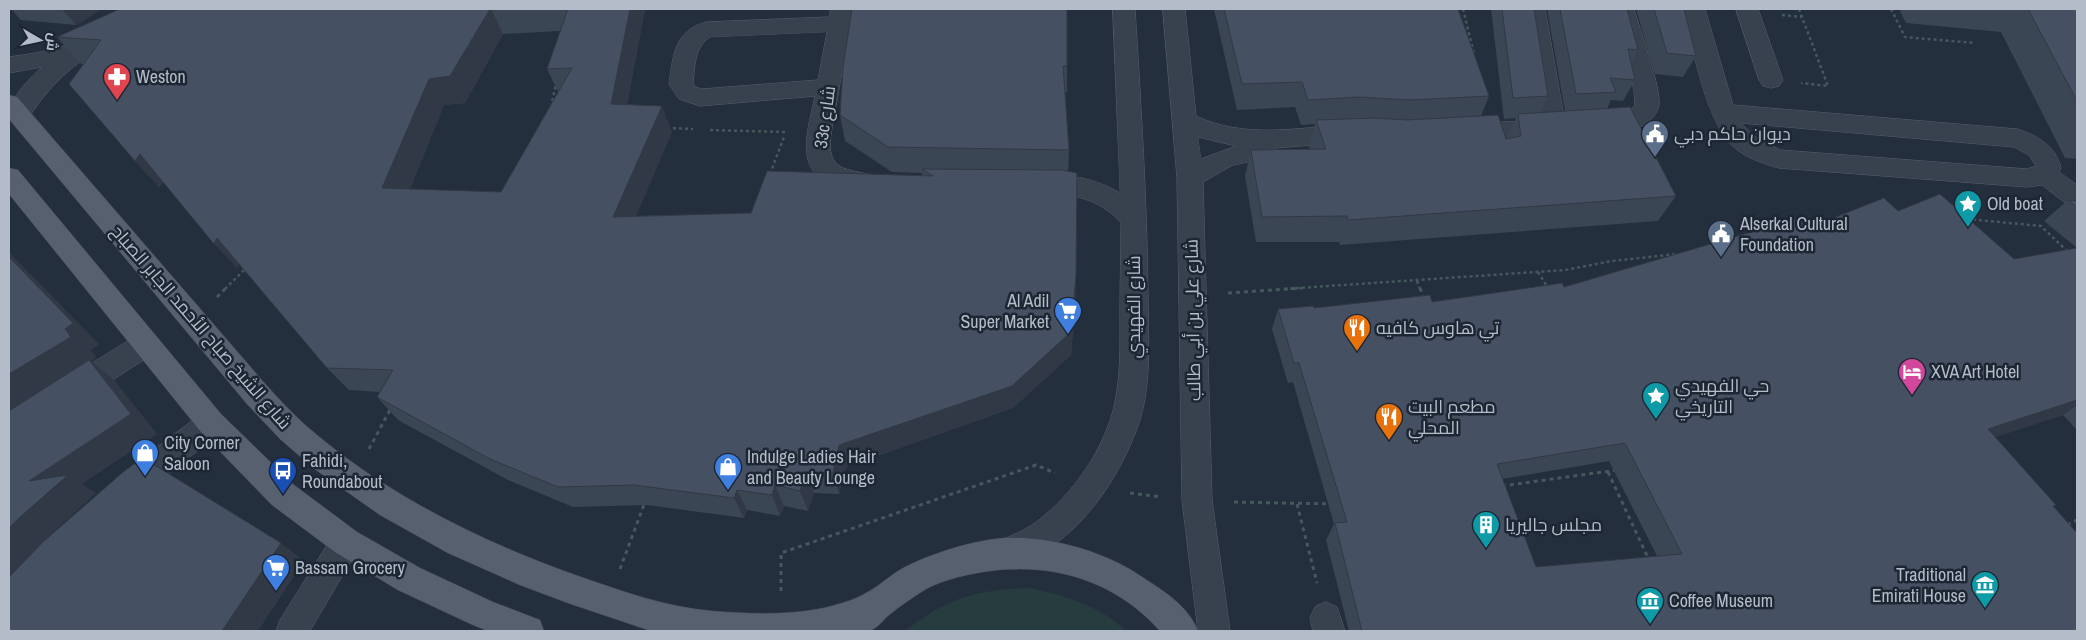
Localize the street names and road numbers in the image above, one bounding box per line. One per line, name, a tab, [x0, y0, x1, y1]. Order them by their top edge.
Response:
street label: 33c شارع	[808, 84, 841, 150]
street label: شارع الشيخ صباح الأحمد الجابر الصباح	[105, 219, 297, 434]
street label: شارع علي بن أبي طالب	[1179, 239, 1208, 401]
street label: شارع الفهيدي	[1121, 255, 1148, 359]

